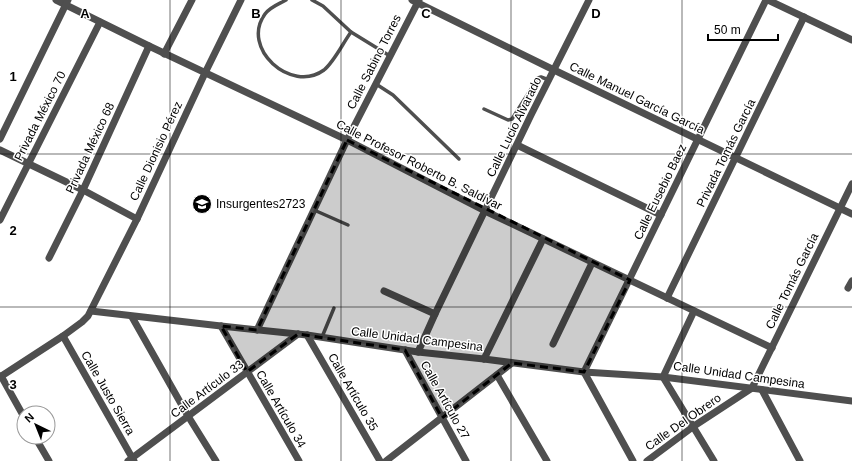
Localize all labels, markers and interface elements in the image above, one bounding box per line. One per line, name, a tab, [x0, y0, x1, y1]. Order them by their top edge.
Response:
text: A	[80, 6, 90, 21]
text: B	[251, 6, 261, 21]
text: C	[421, 6, 431, 21]
text: D	[591, 6, 601, 21]
street label: Calle Sabino Torres	[344, 12, 404, 112]
scale bar	[708, 16, 778, 42]
text: 50 m	[714, 23, 741, 37]
street label: Calle Manuel García García	[567, 59, 707, 137]
text: 1	[9, 69, 17, 84]
street label: Privada México 70	[11, 69, 69, 163]
street label: Calle Lucio Alvarado	[484, 74, 544, 179]
street label: Privada Tomás García	[694, 96, 758, 209]
street label: Calle Dionisio Pérez	[127, 99, 185, 203]
street label: Privada México 68	[63, 100, 117, 196]
street label: Calle Profesor Roberto B. Saldívar	[334, 117, 504, 213]
street label: Calle Eusebio Baez	[631, 142, 689, 242]
school or university icon: Insurgentes2723	[191, 193, 213, 215]
place label: Insurgentes2723	[216, 197, 306, 211]
text: 2	[9, 223, 17, 238]
street label: Calle Tomás García	[763, 230, 821, 331]
street label: Calle Unidad Campesina	[350, 324, 484, 354]
street label: Calle Justo Sierra	[78, 348, 138, 438]
street label: Calle Artículo 35	[325, 351, 381, 434]
street label: Calle Artículo 33	[168, 357, 246, 421]
street label: Calle Artículo 27	[418, 358, 472, 442]
street label: Calle Unidad Campesina	[672, 359, 806, 391]
street label: Calle Artículo 34	[253, 368, 309, 451]
text: 3	[9, 377, 17, 392]
street label: Calle Del Obrero	[642, 390, 724, 453]
north arrow	[16, 405, 56, 445]
text: N	[22, 411, 36, 425]

